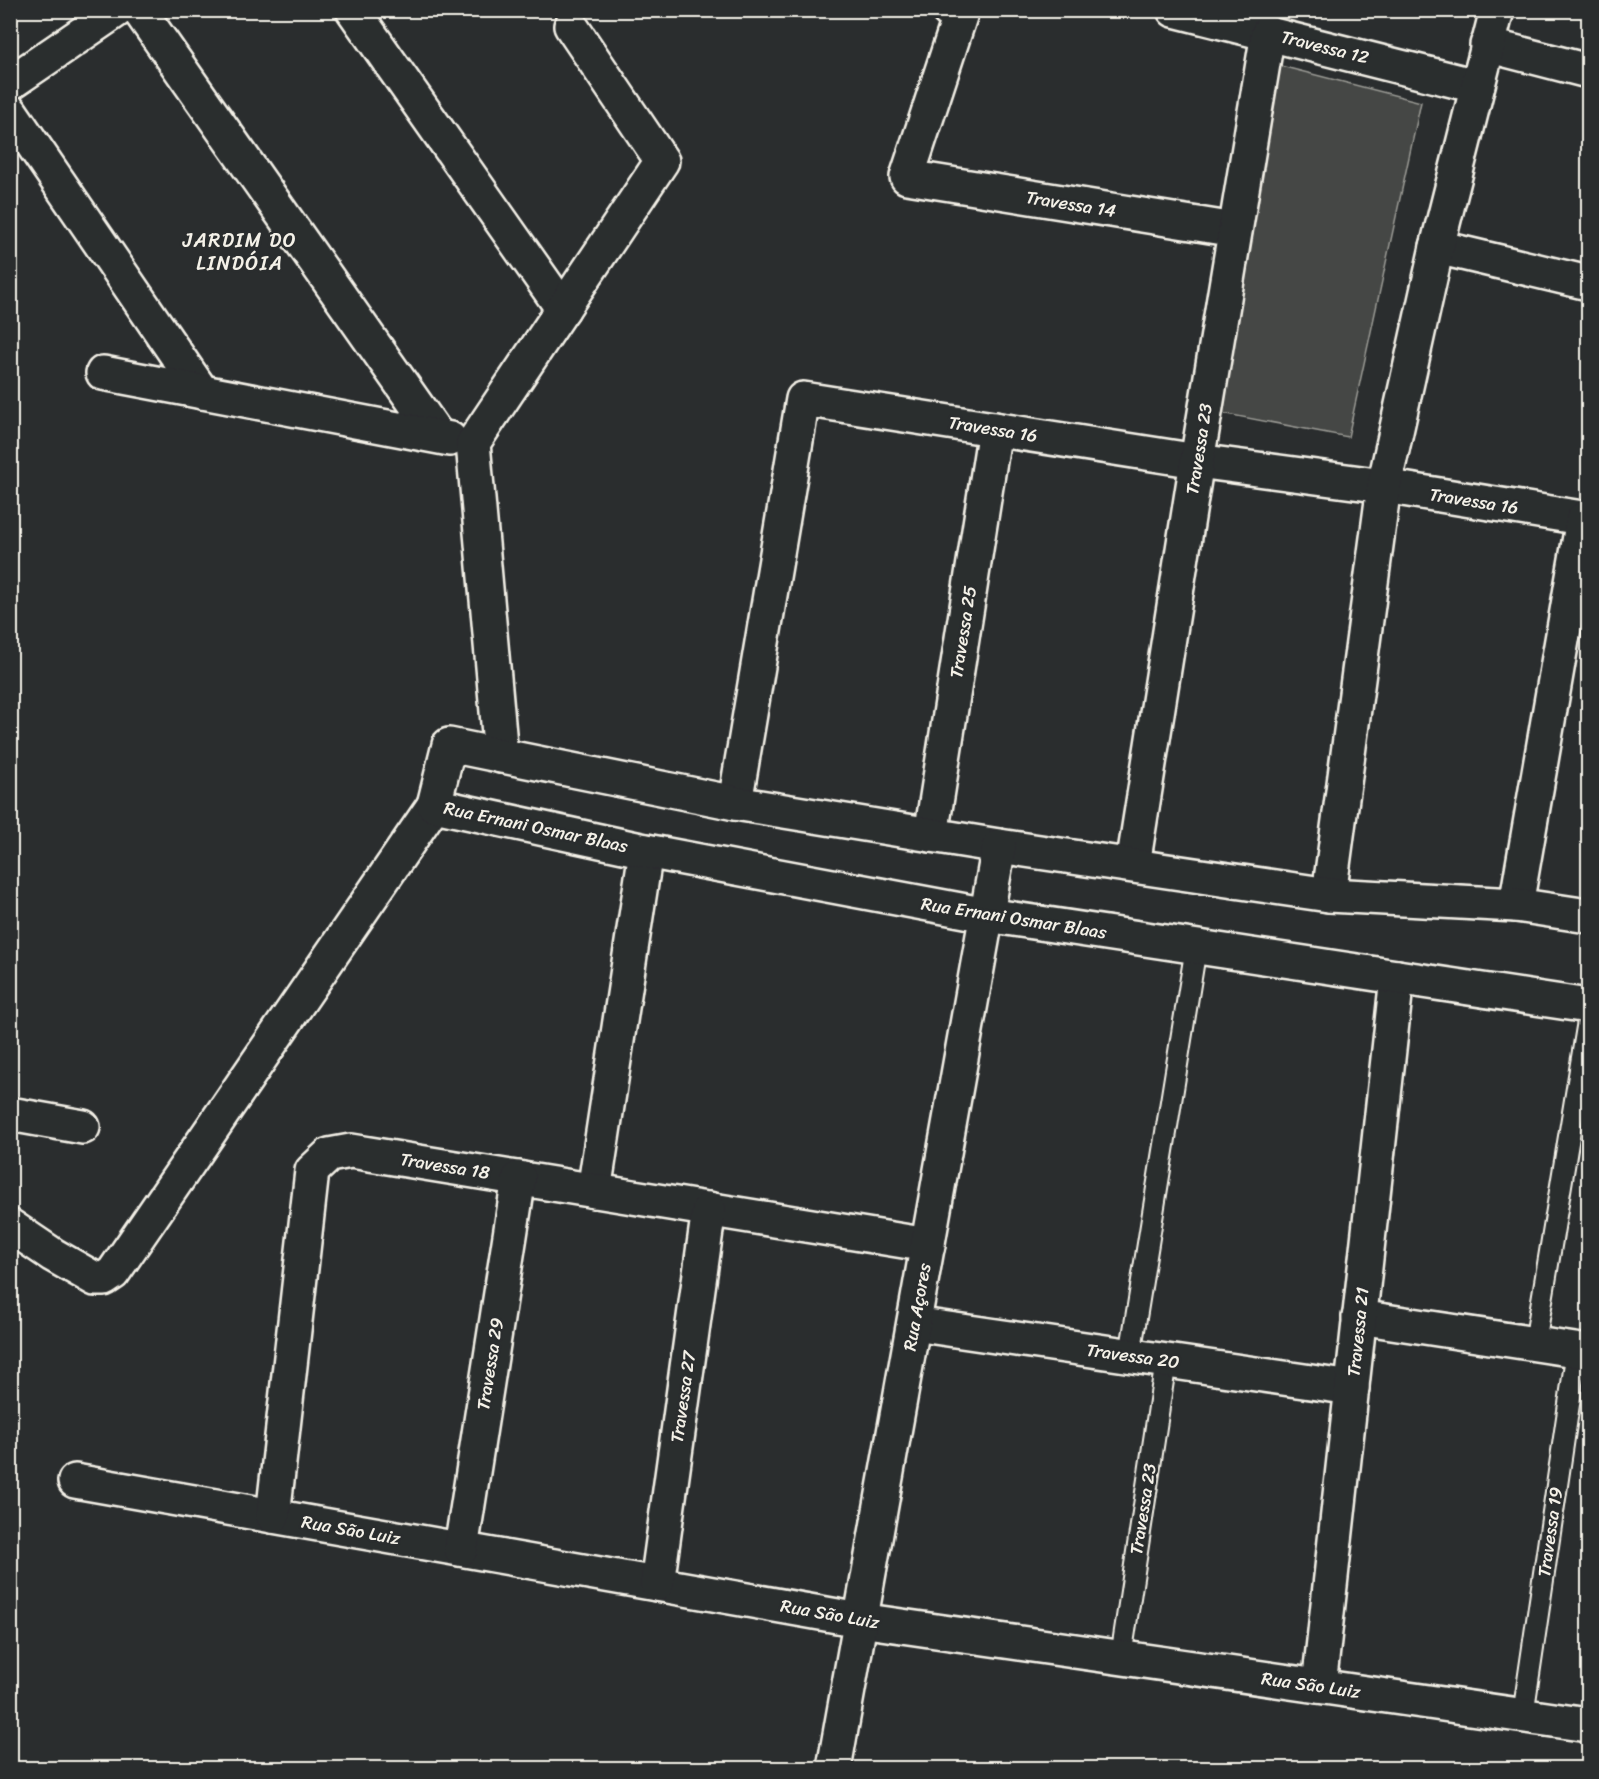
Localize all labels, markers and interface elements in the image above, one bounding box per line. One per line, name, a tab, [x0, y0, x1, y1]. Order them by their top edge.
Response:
street label: Travessa 12	[1278, 21, 1372, 73]
street label: Travessa 14	[1024, 181, 1118, 227]
district label: JARDIM DO LINDÓIA	[182, 223, 297, 281]
street label: Travessa 23	[1176, 401, 1222, 497]
street label: Travessa 16	[946, 406, 1040, 452]
street label: Travessa 16	[1427, 478, 1521, 524]
street label: Travessa 25	[940, 583, 986, 681]
street label: Rua Ernani Osmar Blaas	[441, 792, 632, 862]
street label: Rua Ernani Osmar Blaas	[919, 888, 1110, 949]
street label: Travessa 18	[398, 1143, 492, 1189]
street label: Rua Açores	[894, 1260, 941, 1354]
street label: Travessa 21	[1337, 1285, 1379, 1378]
street label: Travessa 29	[467, 1315, 513, 1413]
street label: Travessa 20	[1084, 1334, 1182, 1378]
street label: Travessa 27	[661, 1347, 706, 1445]
street label: Travessa 23	[1120, 1461, 1166, 1557]
street label: Travessa 19	[1528, 1485, 1572, 1579]
street label: Rua São Luiz	[299, 1506, 403, 1554]
street label: Rua São Luiz	[778, 1590, 882, 1638]
street label: Rua São Luiz	[1259, 1662, 1363, 1708]

